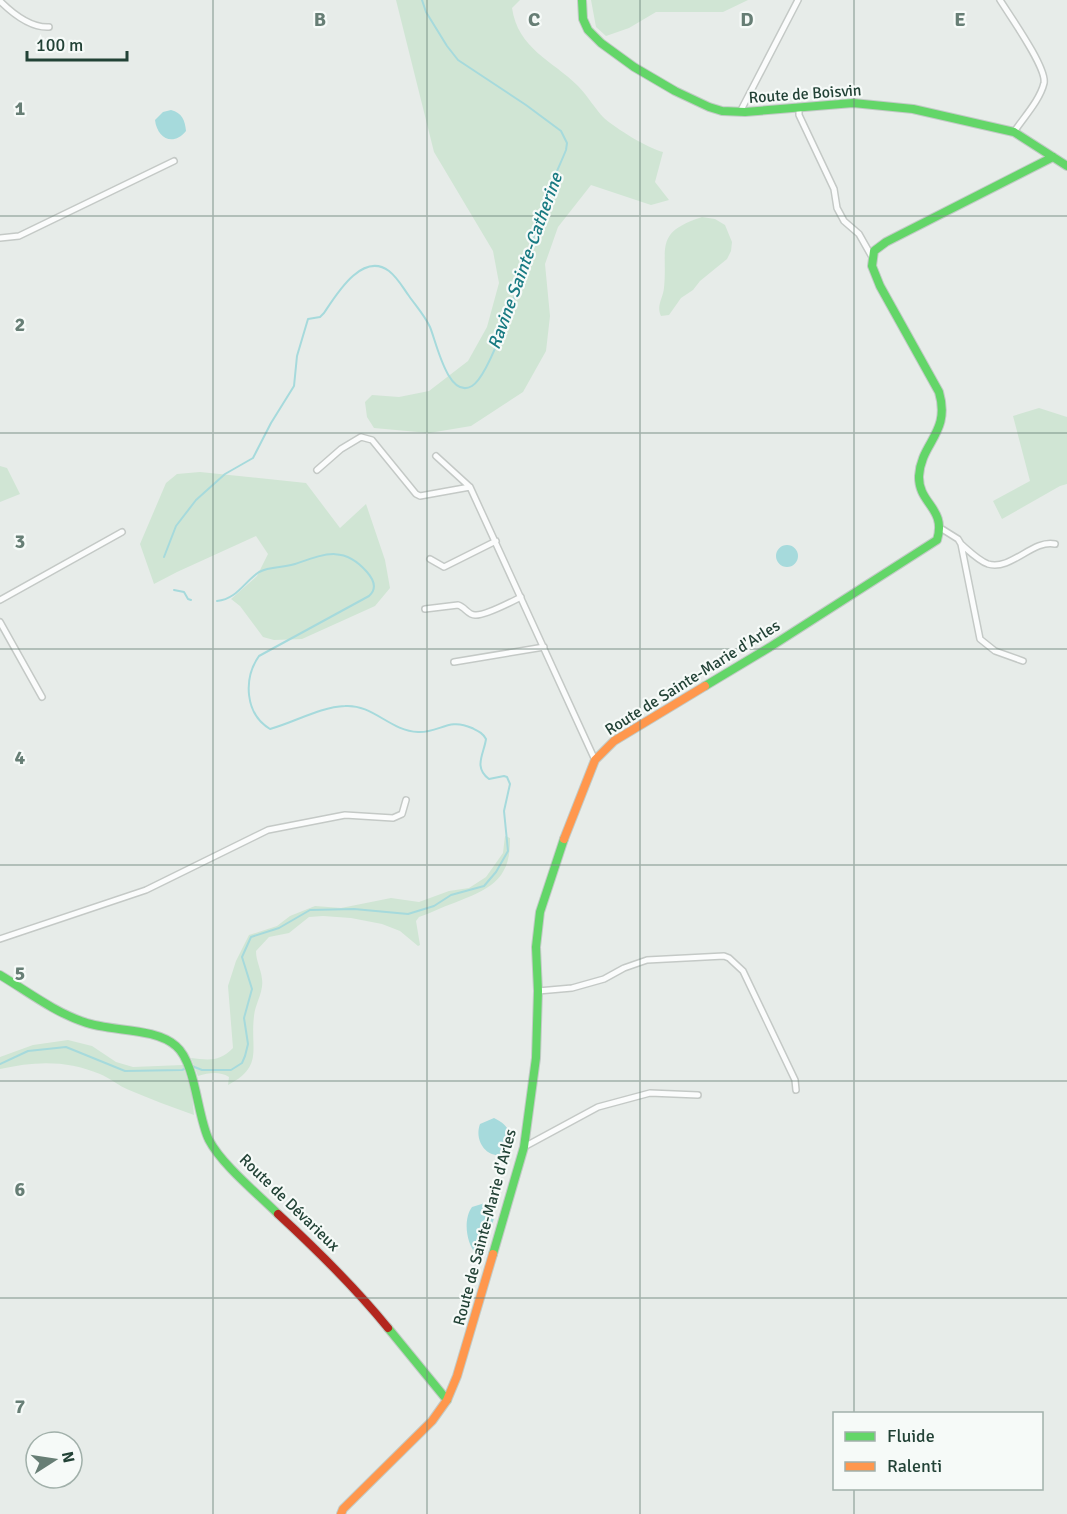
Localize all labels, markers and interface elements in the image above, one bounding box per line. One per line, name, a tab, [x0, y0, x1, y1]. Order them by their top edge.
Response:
text: B	[314, 7, 326, 32]
text: C	[528, 7, 540, 32]
text: D	[740, 7, 754, 32]
text: E	[954, 7, 966, 32]
scale bar	[27, 24, 128, 62]
text: 100 m	[36, 34, 83, 56]
street label: Route de Boisvin	[748, 80, 862, 108]
text: 1	[15, 96, 26, 121]
water label: Ravine Sainte-Catherine	[483, 169, 567, 352]
text: 2	[15, 312, 25, 337]
text: 3	[15, 529, 25, 554]
street label: Route de Sainte-Marie d'Arles	[601, 616, 784, 740]
text: 4	[15, 745, 26, 770]
text: 5	[15, 961, 25, 986]
street label: Route de Sainte-Marie d'Arles	[449, 1127, 521, 1328]
street label: Route de Dévarieux	[235, 1150, 344, 1256]
text: 6	[15, 1177, 26, 1202]
text: 7	[15, 1394, 26, 1419]
legend	[833, 1412, 1043, 1490]
text: Fluide	[887, 1425, 935, 1447]
north arrow	[24, 1430, 84, 1490]
text: N	[57, 1450, 79, 1465]
text: Ralenti	[887, 1455, 942, 1477]

